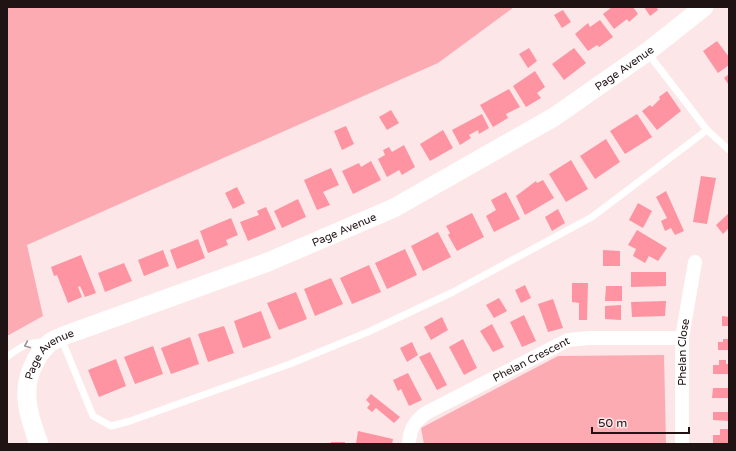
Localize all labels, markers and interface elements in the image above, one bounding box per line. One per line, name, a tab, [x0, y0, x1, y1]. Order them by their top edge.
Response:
street label: Page Avenue	[592, 43, 656, 93]
street label: Page Avenue	[310, 210, 378, 249]
street label: Phelan Close	[675, 317, 692, 386]
street label: Page Avenue	[22, 326, 75, 381]
street label: Phelan Crescent	[490, 334, 572, 384]
one-way arrow	[24, 340, 31, 348]
scale bar	[592, 409, 689, 435]
text: 50 m	[598, 416, 627, 430]

